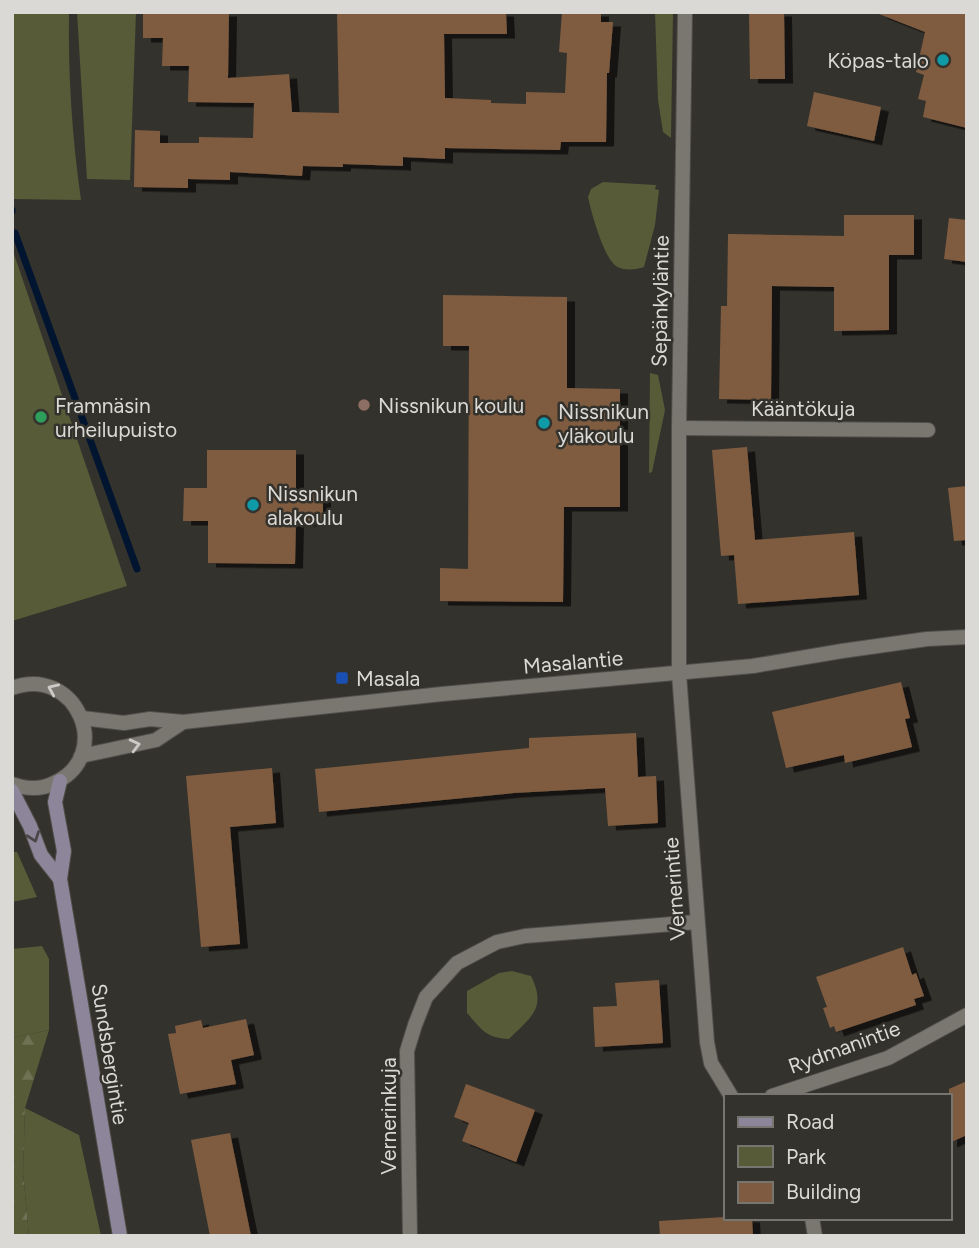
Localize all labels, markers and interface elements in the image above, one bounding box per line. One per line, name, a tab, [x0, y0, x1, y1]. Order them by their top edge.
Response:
place label: Köpas-talo	[827, 48, 929, 73]
marker: Köpas-talo	[935, 52, 951, 68]
street label: Sepänkyläntie	[646, 235, 674, 367]
place label: Framnäsin urheilupuisto	[55, 393, 177, 442]
place label: Nissnikun koulu	[378, 393, 524, 418]
street label: Kääntökuja	[751, 396, 855, 421]
marker: Nissnikun koulu	[356, 397, 372, 413]
place label: Nissnikun yläkoulu	[558, 399, 649, 448]
marker: Framnäsin urheilupuisto	[33, 409, 49, 425]
marker: Nissnikun yläkoulu	[536, 415, 552, 431]
place label: Nissnikun alakoulu	[267, 481, 358, 530]
marker: Nissnikun alakoulu	[245, 497, 261, 513]
street label: Masalantie	[522, 645, 624, 679]
place label: Masala	[356, 666, 420, 691]
marker: Masala	[334, 670, 350, 686]
one-way arrow	[48, 683, 60, 697]
one-way arrow	[129, 739, 141, 753]
one-way arrow	[26, 830, 40, 842]
street label: Vernerintie	[658, 837, 690, 941]
street label: Sundsbergintie	[87, 982, 133, 1126]
street label: Rydmanintie	[785, 1015, 903, 1079]
street label: Vernerinkuja	[376, 1057, 401, 1175]
legend	[724, 1094, 951, 1220]
text: Road	[786, 1109, 834, 1134]
text: Park	[786, 1144, 827, 1169]
text: Building	[786, 1179, 861, 1204]

